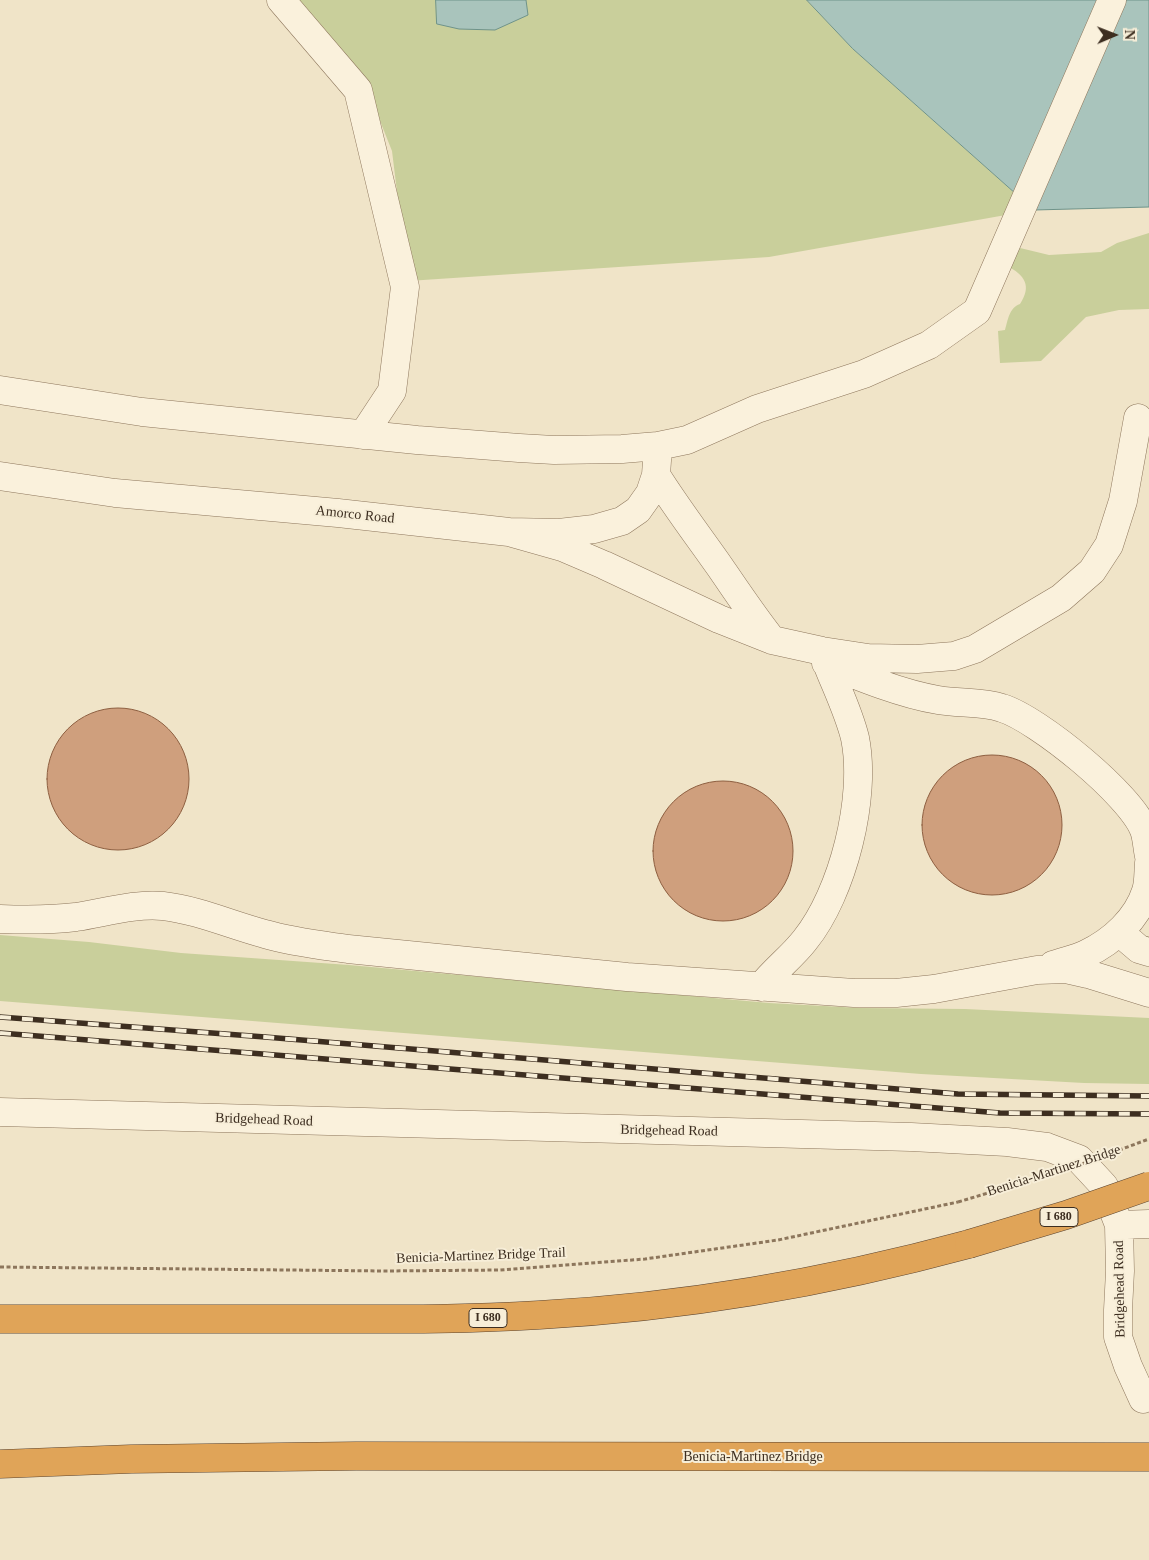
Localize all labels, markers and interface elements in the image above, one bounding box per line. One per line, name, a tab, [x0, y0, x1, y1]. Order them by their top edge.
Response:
north arrow	[1089, 10, 1139, 60]
text: N	[1122, 30, 1137, 40]
street label: Amorco Road	[315, 503, 395, 527]
street label: Bridgehead Road	[215, 1110, 313, 1130]
street label: Bridgehead Road	[620, 1122, 718, 1140]
street label: Benicia-Martinez Bridge	[985, 1141, 1123, 1201]
road number: I 680	[1040, 1208, 1078, 1226]
street label: Bridgehead Road	[1111, 1240, 1129, 1338]
street label: Benicia-Martinez Bridge Trail	[396, 1245, 566, 1267]
road number: I 680	[469, 1309, 507, 1328]
street label: Benicia-Martinez Bridge	[683, 1449, 823, 1465]

